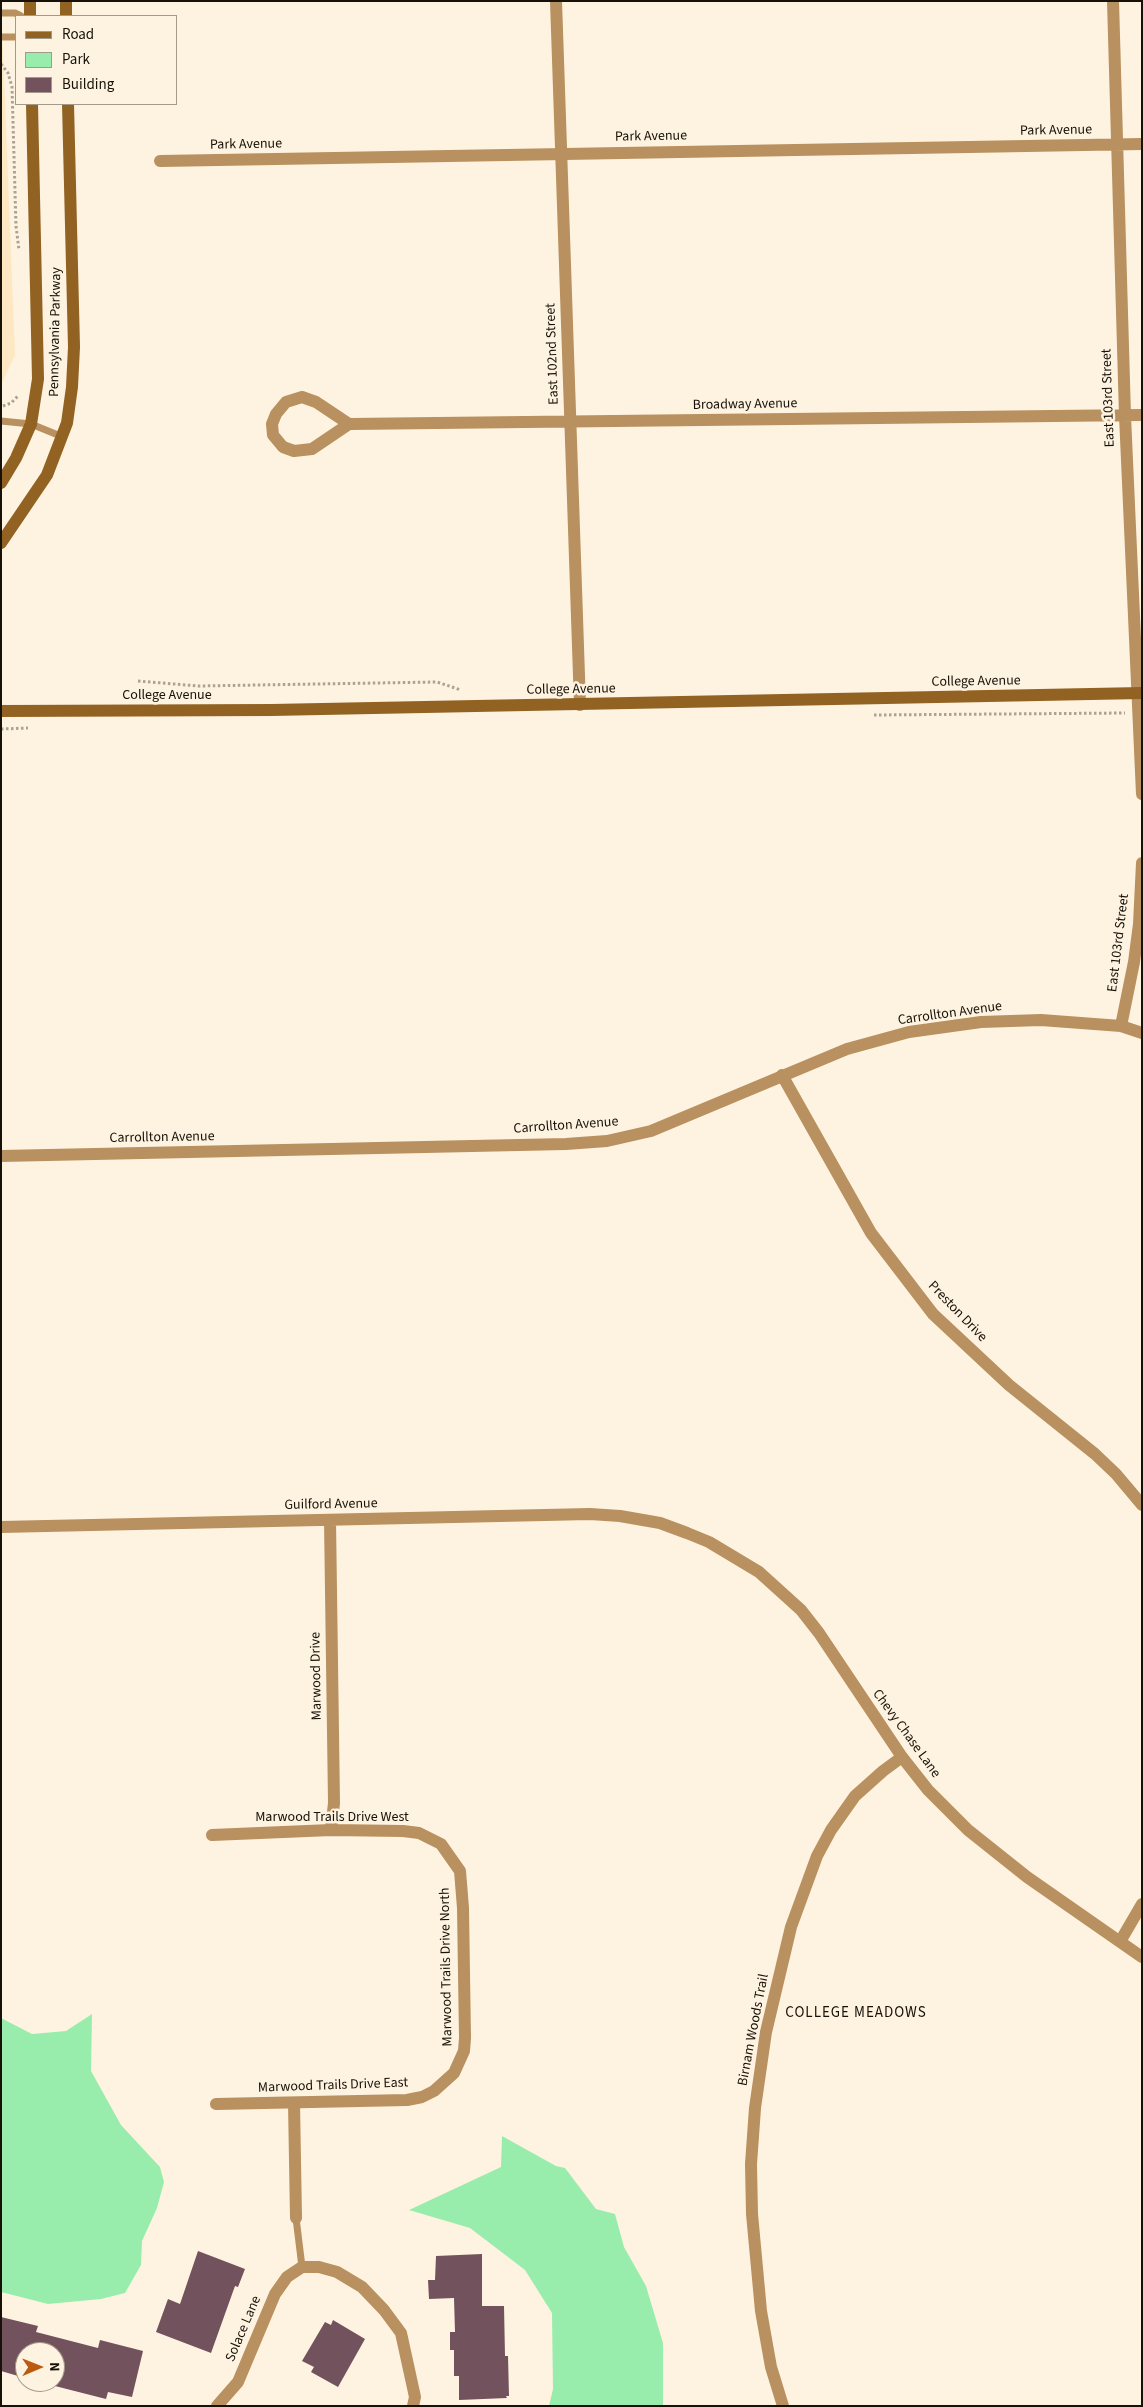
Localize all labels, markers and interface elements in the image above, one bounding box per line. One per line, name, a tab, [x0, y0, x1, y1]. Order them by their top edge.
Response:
legend	[15, 15, 178, 105]
text: Road	[62, 24, 94, 45]
text: Park	[62, 49, 90, 70]
text: Building	[62, 74, 114, 95]
street label: Park Avenue	[1020, 122, 1092, 140]
street label: Park Avenue	[615, 128, 687, 146]
street label: Park Avenue	[210, 136, 282, 154]
street label: Pennsylvania Parkway	[46, 267, 66, 397]
street label: East 102nd Street	[543, 303, 563, 405]
street label: East 103rd Street	[1099, 348, 1119, 448]
street label: Broadway Avenue	[693, 396, 797, 414]
street label: College Avenue	[931, 673, 1021, 691]
street label: College Avenue	[526, 681, 616, 699]
street label: College Avenue	[122, 688, 212, 704]
street label: East 103rd Street	[1105, 893, 1133, 993]
street label: Carrollton Avenue	[897, 998, 1003, 1030]
street label: Carrollton Avenue	[513, 1114, 619, 1138]
street label: Carrollton Avenue	[109, 1129, 215, 1147]
street label: Preston Drive	[924, 1278, 990, 1346]
street label: Guilford Avenue	[284, 1496, 378, 1514]
street label: Marwood Drive	[308, 1632, 326, 1720]
street label: Chevy Chase Lane	[868, 1686, 944, 1782]
street label: Marwood Trails Drive West	[255, 1810, 409, 1826]
street label: Marwood Trails Drive North	[437, 1887, 457, 2047]
street label: Birnam Woods Trail	[735, 1973, 773, 2087]
district label: COLLEGE MEADOWS	[783, 2005, 929, 2023]
street label: Marwood Trails Drive East	[258, 2075, 408, 2097]
street label: Solace Lane	[223, 2294, 265, 2364]
north arrow	[15, 2342, 65, 2392]
text: N	[44, 2362, 64, 2372]

